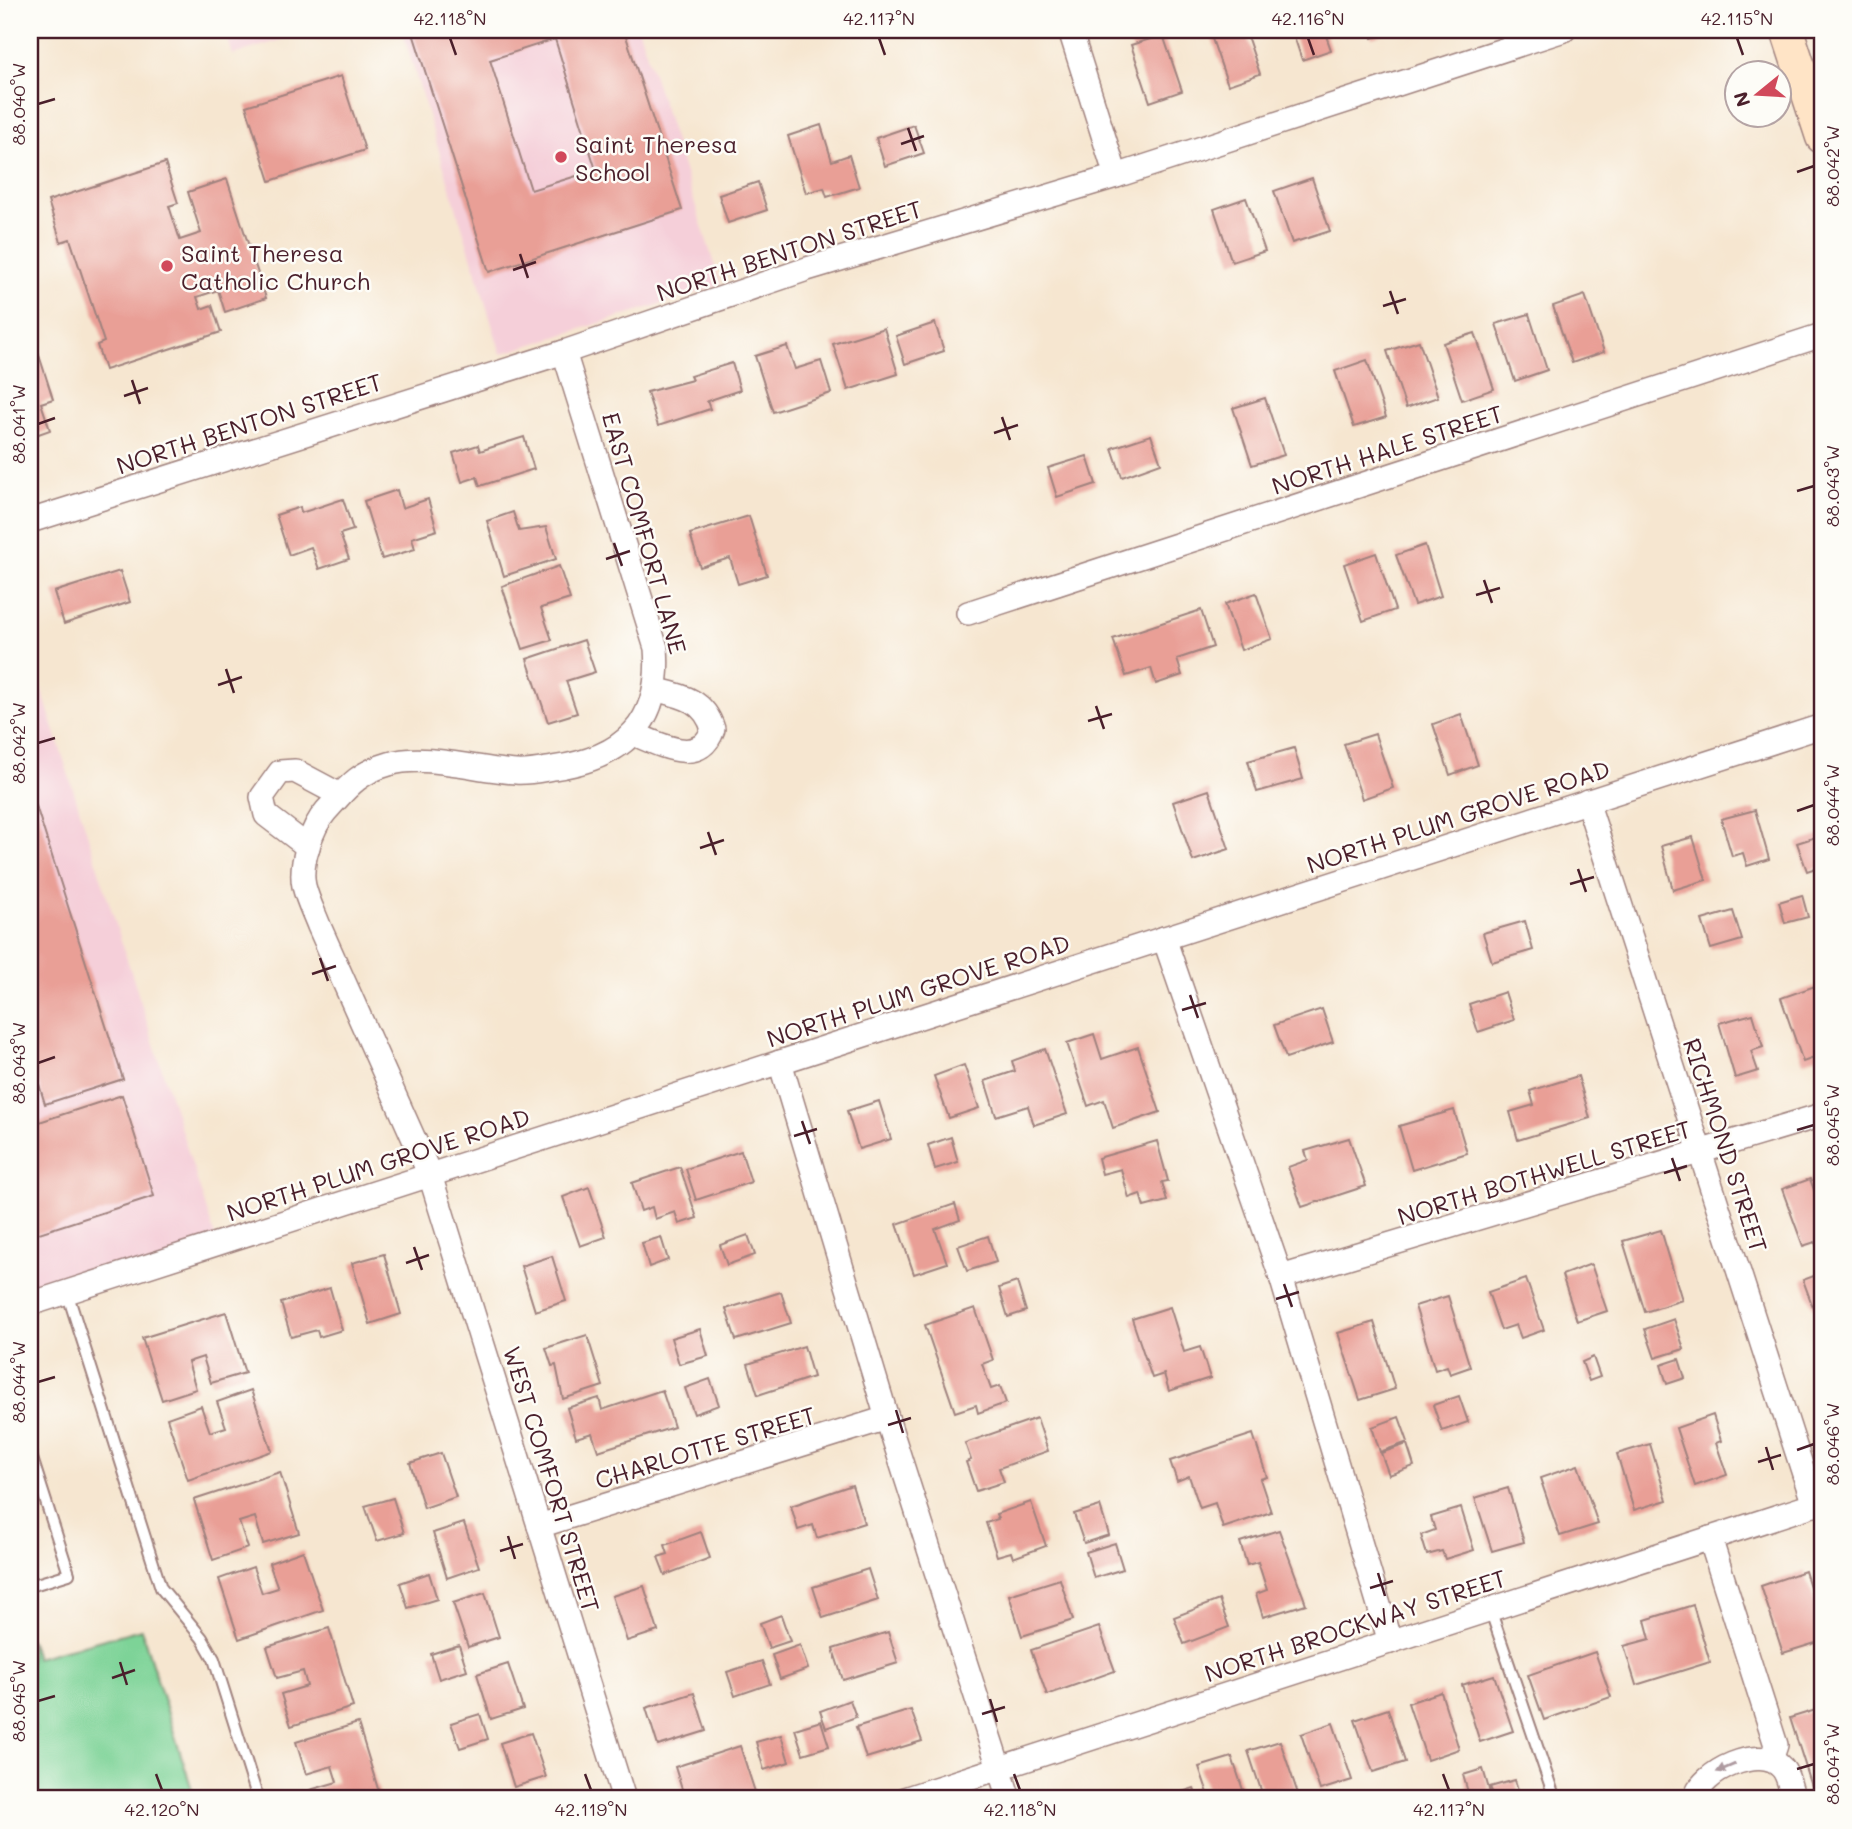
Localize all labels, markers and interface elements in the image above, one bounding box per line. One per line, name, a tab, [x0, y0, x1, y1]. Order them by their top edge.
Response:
text: 42.118°N	[413, 6, 487, 30]
text: 42.117°N	[843, 6, 915, 30]
text: 42.116°N	[1271, 6, 1345, 30]
text: 42.115°N	[1701, 6, 1773, 30]
north arrow	[1722, 60, 1792, 130]
text: 88.040°W	[6, 63, 30, 145]
text: N	[1727, 89, 1755, 110]
text: 88.042°W	[1820, 125, 1844, 207]
place label: Saint Theresa School	[575, 128, 738, 187]
marker: Saint Theresa School	[553, 149, 569, 165]
street label: NORTH BENTON STREET	[652, 192, 926, 308]
place label: Saint Theresa Catholic Church	[181, 237, 370, 296]
marker: Saint Theresa Catholic Church	[159, 258, 175, 274]
street label: NORTH BENTON STREET	[112, 365, 386, 481]
text: 88.041°W	[6, 384, 30, 464]
street label: NORTH HALE STREET	[1268, 397, 1506, 501]
street label: EAST COMFORT LANE	[596, 409, 694, 657]
text: 88.043°W	[1820, 445, 1844, 527]
text: 88.042°W	[6, 702, 30, 784]
street label: NORTH PLUM GROVE ROAD	[1303, 752, 1613, 880]
text: 88.044°W	[1820, 764, 1844, 846]
street label: NORTH PLUM GROVE ROAD	[763, 926, 1073, 1054]
text: 88.043°W	[6, 1022, 30, 1104]
street label: RICHMOND STREET	[1677, 1034, 1775, 1256]
text: 88.045°W	[1820, 1084, 1844, 1166]
street label: NORTH PLUM GROVE ROAD	[223, 1100, 533, 1228]
street label: NORTH BOTHWELL STREET	[1393, 1113, 1695, 1231]
text: 88.044°W	[6, 1341, 30, 1423]
street label: WEST COMFORT STREET	[497, 1342, 607, 1616]
street label: CHARLOTTE STREET	[591, 1399, 819, 1495]
text: 88.046°W	[1820, 1403, 1844, 1485]
street label: NORTH BROCKWAY STREET	[1200, 1562, 1510, 1688]
text: 88.045°W	[6, 1660, 30, 1742]
text: 88.047°W	[1820, 1723, 1844, 1805]
one-way arrow	[1716, 1763, 1737, 1774]
text: 42.120°N	[124, 1797, 200, 1821]
text: 42.119°N	[555, 1797, 627, 1821]
text: 42.118°N	[983, 1797, 1057, 1821]
text: 42.117°N	[1413, 1797, 1485, 1821]

